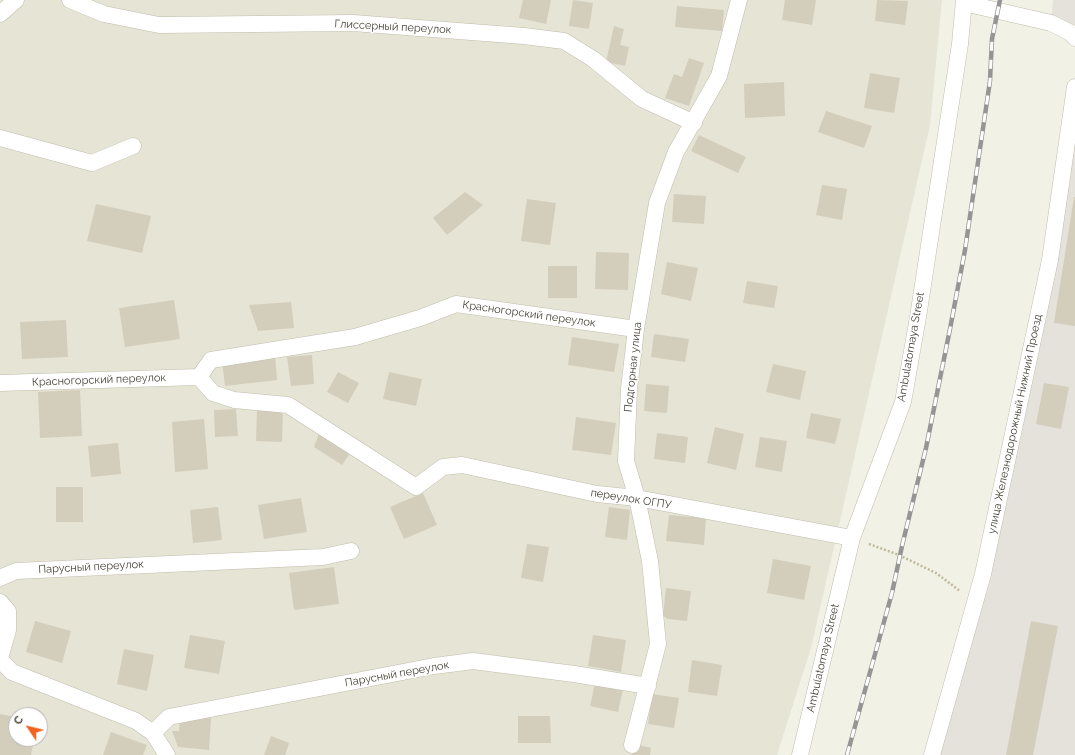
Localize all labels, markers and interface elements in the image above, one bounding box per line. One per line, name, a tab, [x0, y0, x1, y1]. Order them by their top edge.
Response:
street label: Глиссерный переулок	[334, 17, 452, 37]
street label: Ambulatornaya Street	[895, 291, 927, 403]
street label: Красногорский переулок	[462, 298, 596, 330]
street label: улица Железнодорожный Нижний Проезд	[985, 313, 1045, 535]
street label: Подгорная улица	[622, 321, 644, 413]
street label: Красногорский переулок	[32, 371, 166, 389]
street label: переулок ОГПУ	[590, 486, 672, 512]
street label: Парусный переулок	[38, 558, 144, 576]
street label: Ambulatornaya Street	[804, 602, 842, 714]
street label: Парусный переулок	[344, 658, 450, 690]
north arrow	[8, 707, 48, 747]
text: С	[11, 714, 26, 727]

